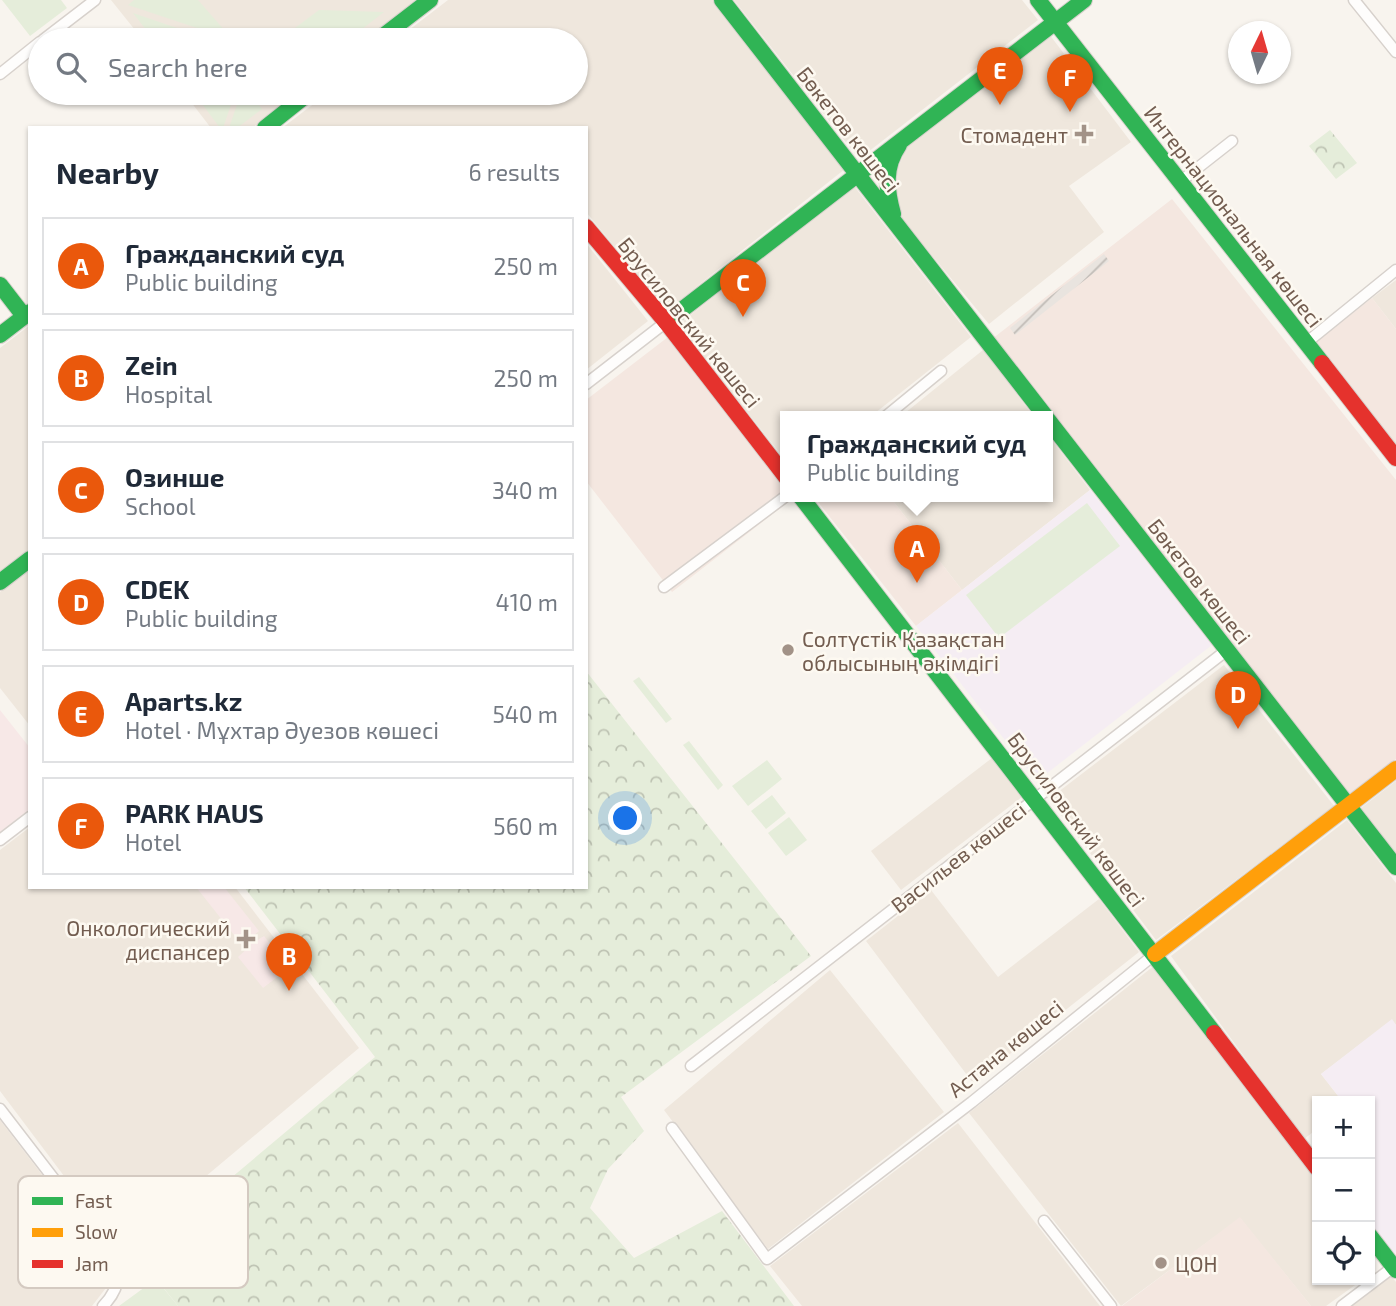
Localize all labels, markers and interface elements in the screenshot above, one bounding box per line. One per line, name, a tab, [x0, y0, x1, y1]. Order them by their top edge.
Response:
north arrow	[1228, 21, 1291, 84]
search box	[28, 28, 588, 105]
pin: E	[977, 47, 1023, 105]
icon: search	[52, 48, 90, 86]
text: Search here	[108, 51, 248, 82]
pin: F	[1047, 54, 1093, 112]
street label: Бөкетов көшесі	[792, 61, 906, 197]
street label: Интернациональная көшесі	[1140, 100, 1328, 332]
place label: Стомадент	[961, 122, 1068, 147]
marker: Стомадент	[1074, 124, 1094, 144]
text: Nearby	[56, 154, 159, 190]
text: 6 results	[469, 158, 560, 186]
street label: Брусиловский көшесі	[613, 232, 766, 413]
text: Гражданский суд	[125, 237, 344, 268]
text: A	[73, 252, 89, 280]
text: 250 m	[494, 252, 558, 280]
pin: C	[720, 259, 766, 317]
text: Public building	[125, 268, 278, 296]
text: Zein	[125, 349, 178, 380]
text: B	[74, 364, 88, 392]
text: 250 m	[494, 364, 558, 392]
text: Hospital	[125, 380, 212, 408]
popup	[780, 411, 1053, 502]
text: Гражданский суд	[807, 427, 1026, 458]
text: Public building	[807, 458, 959, 486]
text: Озинше	[125, 461, 224, 492]
text: C	[74, 476, 88, 504]
text: 340 m	[492, 476, 558, 504]
text: School	[125, 492, 195, 520]
street label: Бөкетов көшесі	[1143, 513, 1257, 649]
pin: A	[894, 525, 940, 583]
text: CDEK	[125, 573, 190, 604]
text: D	[73, 588, 89, 616]
text: 410 m	[496, 588, 558, 616]
text: Public building	[125, 604, 278, 632]
place label: Солтүстік Қазақстан облысының әкімдігі	[802, 626, 1005, 675]
marker: Солтүстік Қазақстан облысының әкімдігі	[780, 642, 796, 658]
pin: D	[1215, 671, 1261, 729]
text: Aparts.kz	[125, 685, 243, 716]
text: E	[74, 700, 88, 728]
text: 540 m	[492, 700, 558, 728]
text: Hotel · Мұхтар Әуезов көшесі	[125, 716, 439, 744]
street label: Брусиловский көшесі	[1003, 727, 1151, 912]
street label: Васильев көшесі	[885, 796, 1031, 918]
text: PARK HAUS	[125, 797, 264, 828]
your location	[608, 801, 642, 835]
text: F	[75, 812, 87, 840]
text: 560 m	[493, 812, 558, 840]
text: Hotel	[125, 828, 181, 856]
place label: Онкологический диспансер	[66, 915, 230, 964]
marker: Онкологический диспансер	[236, 929, 256, 949]
pin: B	[266, 933, 312, 991]
street label: Астана көшесі	[942, 994, 1068, 1102]
map controls	[1312, 1096, 1375, 1285]
button: +	[1312, 1096, 1375, 1159]
button: −	[1312, 1159, 1375, 1222]
legend	[18, 1176, 248, 1288]
text: Fast	[75, 1189, 112, 1212]
text: Slow	[75, 1220, 118, 1243]
button: locate	[1312, 1222, 1375, 1285]
place label: ЦОН	[1175, 1251, 1217, 1276]
text: Jam	[75, 1252, 109, 1275]
marker: ЦОН	[1153, 1255, 1169, 1271]

